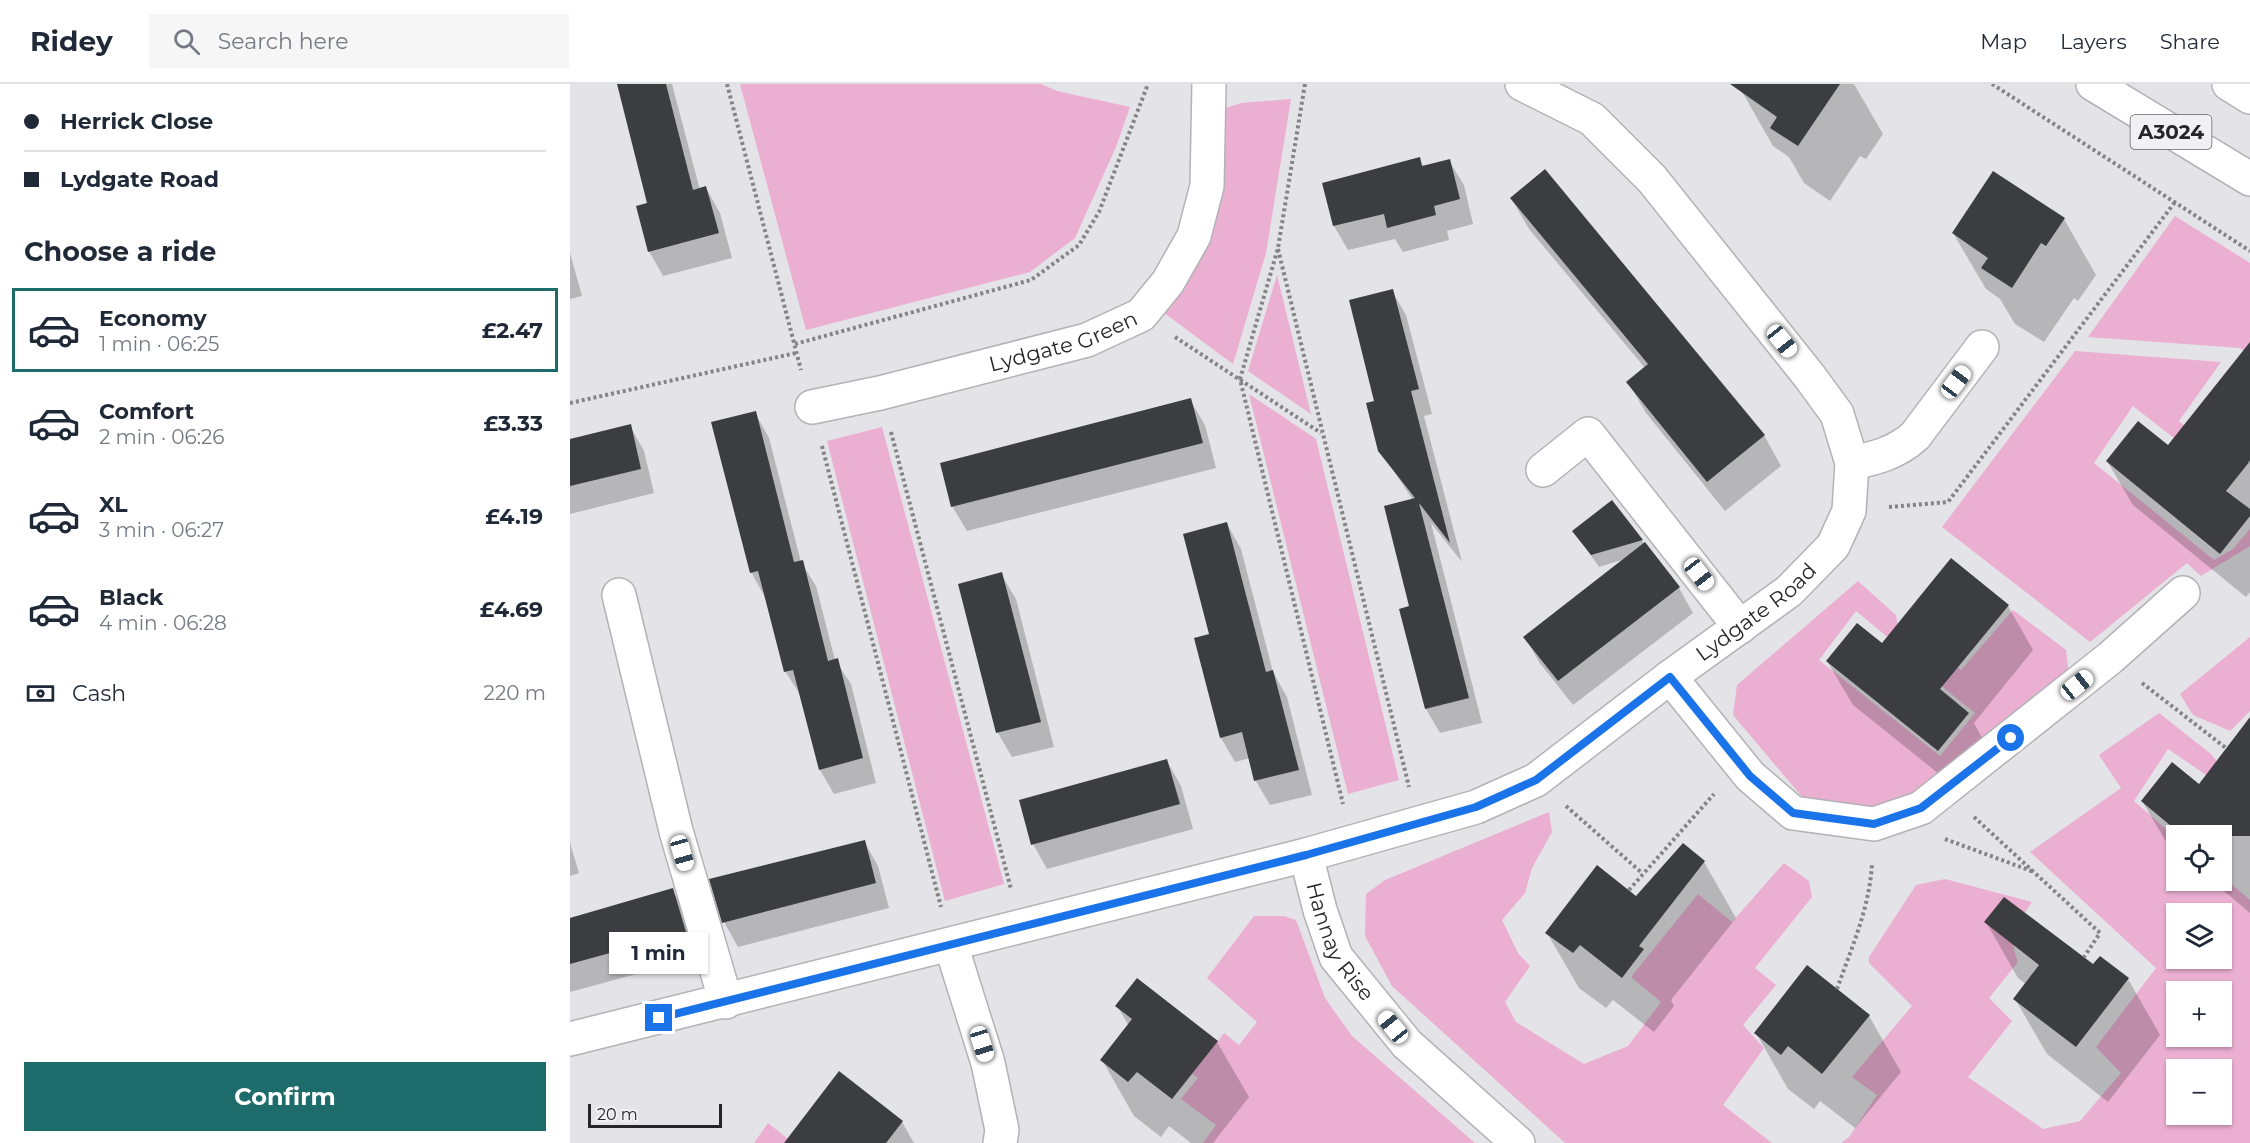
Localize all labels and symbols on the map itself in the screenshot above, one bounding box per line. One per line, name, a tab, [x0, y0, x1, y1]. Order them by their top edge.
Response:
road number: A3024	[2130, 115, 2212, 149]
street label: Lydgate Green	[986, 305, 1141, 377]
car	[1764, 321, 1800, 361]
car	[1938, 362, 1974, 402]
car	[1681, 554, 1717, 594]
street label: Lydgate Road	[1691, 558, 1821, 666]
car	[2057, 667, 2097, 703]
route start	[1997, 724, 2024, 751]
car	[668, 833, 696, 873]
street label: Hannay Rise	[1301, 880, 1380, 1006]
callout: 1 min	[610, 931, 708, 973]
route end	[645, 1004, 672, 1031]
car	[1375, 1007, 1411, 1047]
car	[968, 1024, 996, 1064]
scale bar	[588, 1101, 722, 1128]

